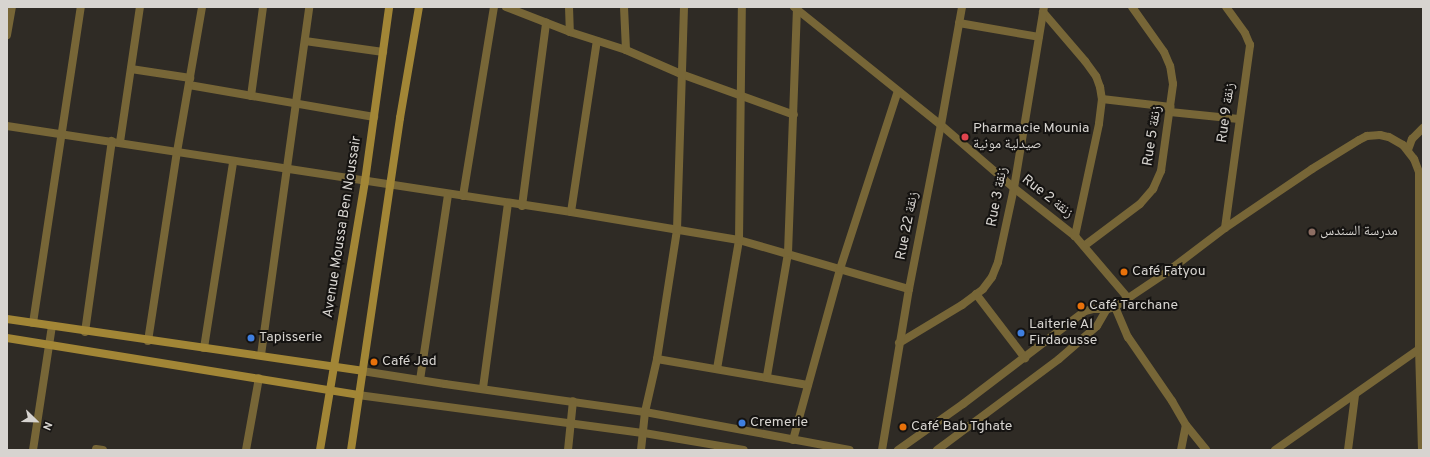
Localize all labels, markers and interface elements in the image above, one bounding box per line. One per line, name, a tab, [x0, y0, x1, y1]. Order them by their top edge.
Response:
street label: Rue 9 زنقة	[1214, 82, 1240, 144]
street label: Rue 5 زنقة	[1140, 105, 1166, 167]
place label: Pharmacie Mounia صيدلية مونية	[973, 121, 1089, 154]
marker: Pharmacie Mounia صيدلية مونية	[960, 132, 970, 142]
street label: Avenue Moussa Ben Noussair	[320, 135, 366, 319]
street label: Rue 3 زنقة	[984, 166, 1012, 228]
street label: Rue 2 زنقة	[1018, 172, 1076, 222]
street label: Rue 22 زنقة	[893, 190, 923, 262]
place label: مدرسة السندس	[1320, 224, 1398, 240]
marker: مدرسة السندس	[1307, 227, 1317, 237]
place label: Café Fatyou	[1132, 264, 1206, 280]
marker: Café Fatyou	[1119, 267, 1129, 277]
place label: Café Tarchane	[1089, 298, 1179, 314]
marker: Café Tarchane	[1076, 301, 1086, 311]
place label: Laiterie Al Firdaousse	[1029, 317, 1097, 350]
marker: Laiterie Al Firdaousse	[1016, 328, 1026, 338]
place label: Tapisserie	[259, 330, 322, 346]
marker: Tapisserie	[246, 333, 256, 343]
place label: Café Jad	[382, 354, 437, 370]
marker: Café Jad	[369, 357, 379, 367]
north arrow	[16, 401, 56, 441]
place label: Cremerie	[750, 415, 808, 431]
marker: Cremerie	[737, 418, 747, 428]
text: N	[39, 419, 55, 432]
place label: Café Bab Tghate	[911, 419, 1013, 435]
marker: Café Bab Tghate	[898, 422, 908, 432]

